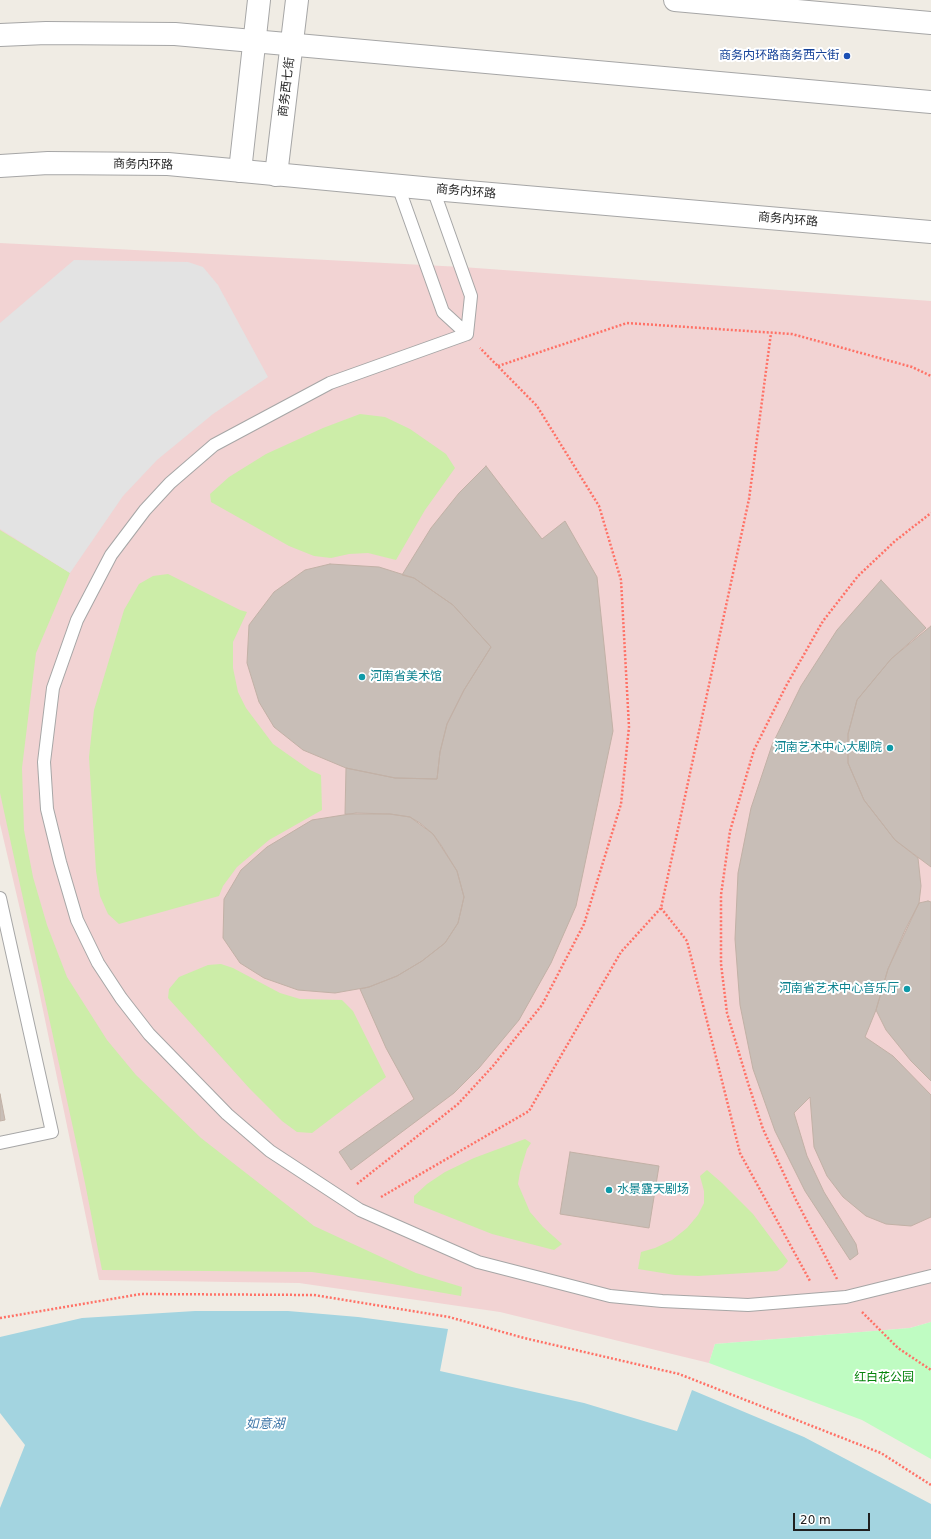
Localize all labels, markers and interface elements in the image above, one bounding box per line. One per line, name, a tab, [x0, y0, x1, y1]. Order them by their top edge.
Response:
place label: 商务内环路商务西六街	[719, 49, 839, 63]
marker: 商务内环路商务西六街	[842, 51, 852, 61]
street label: 商务西七街	[276, 56, 298, 118]
street label: 商务内环路	[113, 157, 173, 173]
street label: 商务内环路	[435, 182, 497, 202]
street label: 商务内环路	[757, 210, 819, 230]
place label: 河南省美术馆	[370, 670, 442, 684]
marker: 河南省美术馆	[357, 672, 367, 682]
place label: 河南艺术中心大剧院	[774, 741, 882, 755]
marker: 河南艺术中心大剧院	[885, 743, 895, 753]
place label: 河南省艺术中心音乐厅	[779, 982, 899, 996]
marker: 河南省艺术中心音乐厅	[902, 984, 912, 994]
place label: 水景露天剧场	[617, 1183, 689, 1197]
marker: 水景露天剧场	[604, 1185, 614, 1195]
park label: 红白花公园	[854, 1371, 914, 1385]
water label: 如意湖	[246, 1417, 284, 1433]
scale bar	[795, 1505, 872, 1531]
text: 20 m	[800, 1513, 831, 1527]

